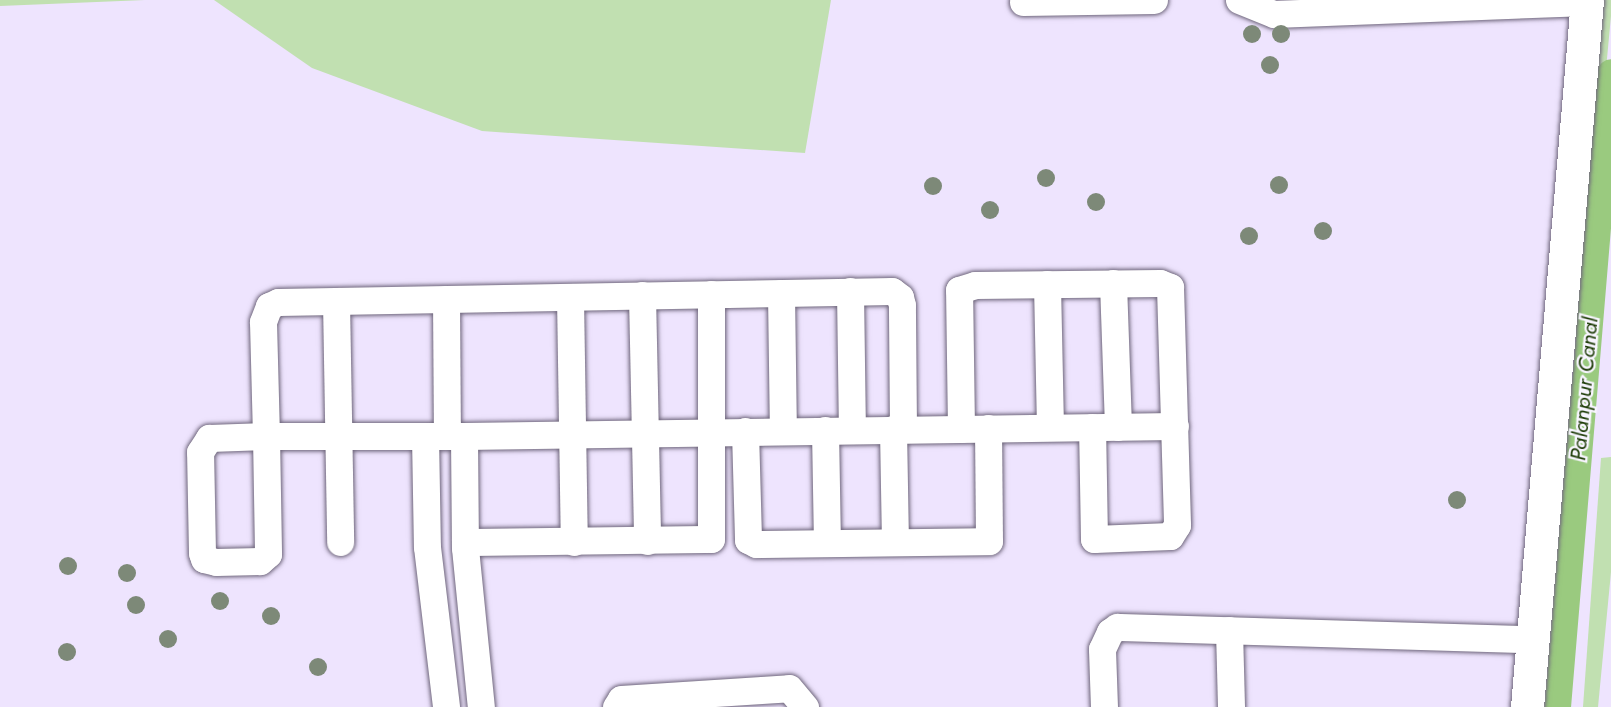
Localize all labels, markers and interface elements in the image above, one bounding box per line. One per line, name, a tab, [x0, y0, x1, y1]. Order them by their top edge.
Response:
water label: Palanpur Canal	[1565, 316, 1603, 462]

